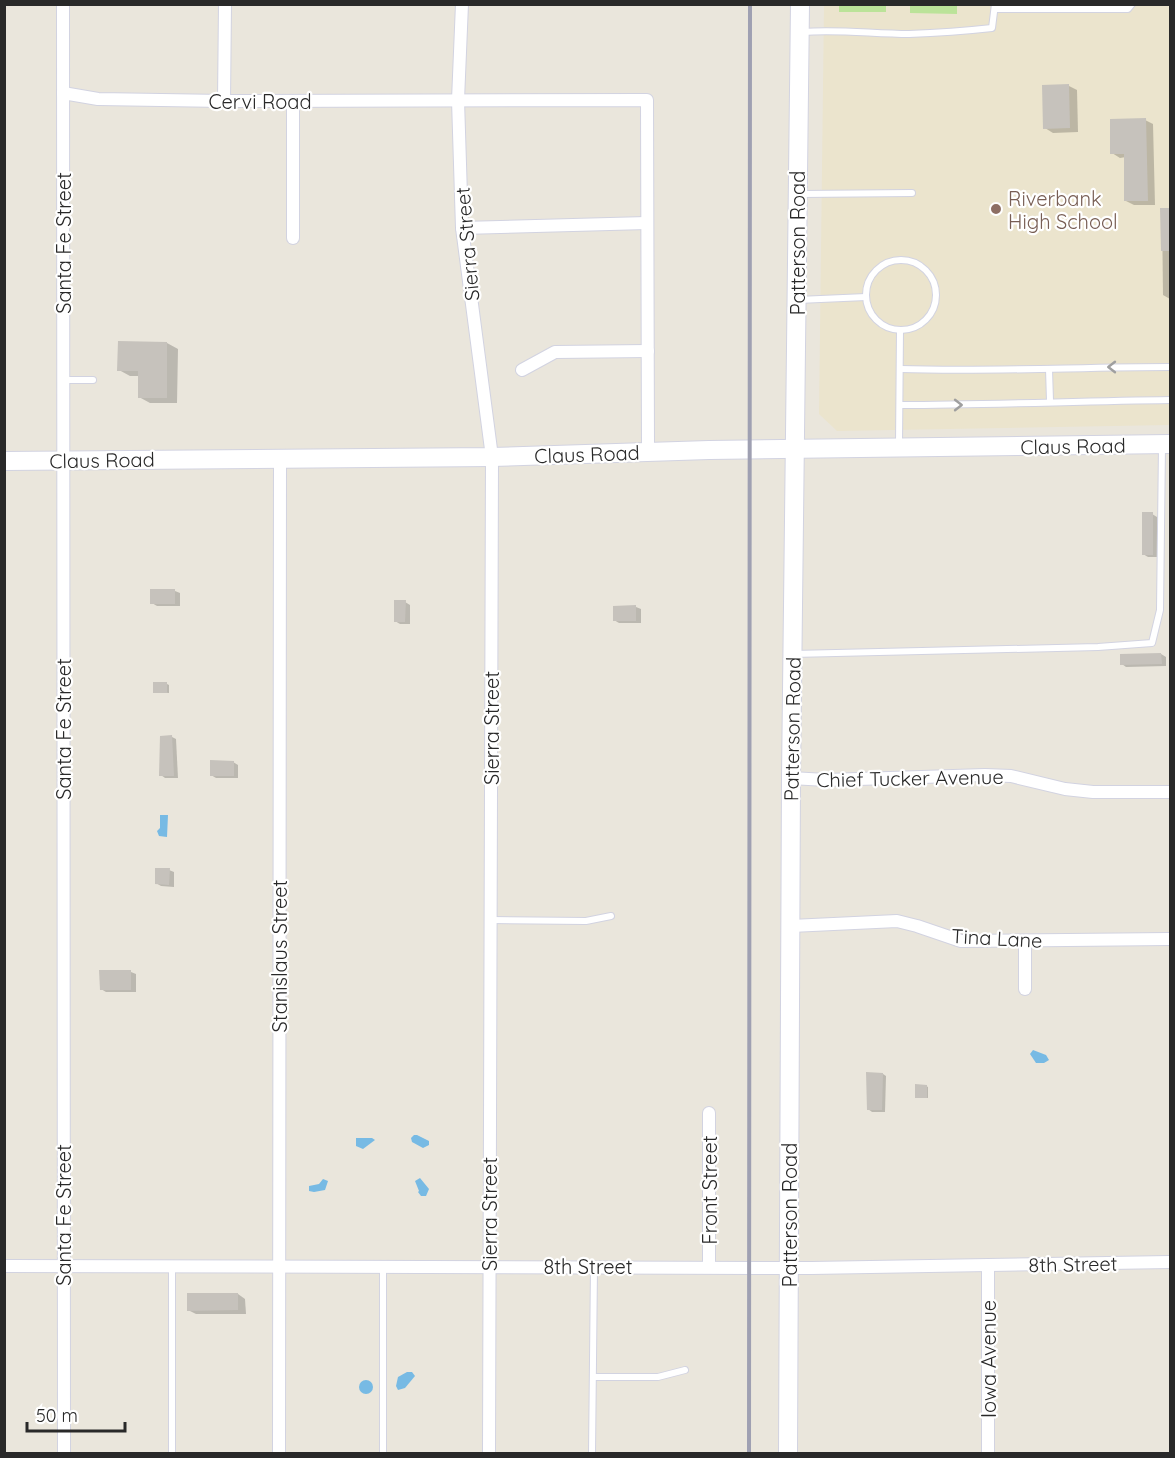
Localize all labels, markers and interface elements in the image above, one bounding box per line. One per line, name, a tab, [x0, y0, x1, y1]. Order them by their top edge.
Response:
street label: Cervi Road	[209, 89, 312, 114]
street label: Patterson Road	[785, 171, 810, 315]
street label: Santa Fe Street	[51, 172, 76, 314]
street label: Sierra Street	[450, 186, 484, 302]
place label: Riverbank High School	[1008, 186, 1118, 234]
marker: Riverbank High School	[989, 202, 1003, 216]
one-way arrow	[1108, 361, 1117, 373]
one-way arrow	[954, 399, 963, 411]
street label: Claus Road	[1020, 433, 1126, 459]
street label: Claus Road	[534, 440, 640, 468]
street label: Claus Road	[49, 447, 155, 473]
street label: Patterson Road	[778, 657, 806, 801]
street label: Santa Fe Street	[51, 658, 76, 800]
street label: Sierra Street	[479, 671, 504, 785]
street label: Chief Tucker Avenue	[816, 764, 1004, 792]
street label: Stanislaus Street	[267, 879, 292, 1032]
street label: Tina Lane	[951, 923, 1043, 953]
street label: Front Street	[697, 1135, 722, 1244]
street label: Patterson Road	[777, 1143, 802, 1287]
street label: Santa Fe Street	[51, 1144, 76, 1286]
street label: Sierra Street	[477, 1157, 502, 1271]
street label: 8th Street	[1028, 1251, 1118, 1277]
street label: 8th Street	[543, 1254, 633, 1279]
street label: Iowa Avenue	[976, 1300, 1001, 1418]
scale bar	[27, 1395, 124, 1433]
text: 50 m	[36, 1404, 78, 1427]

